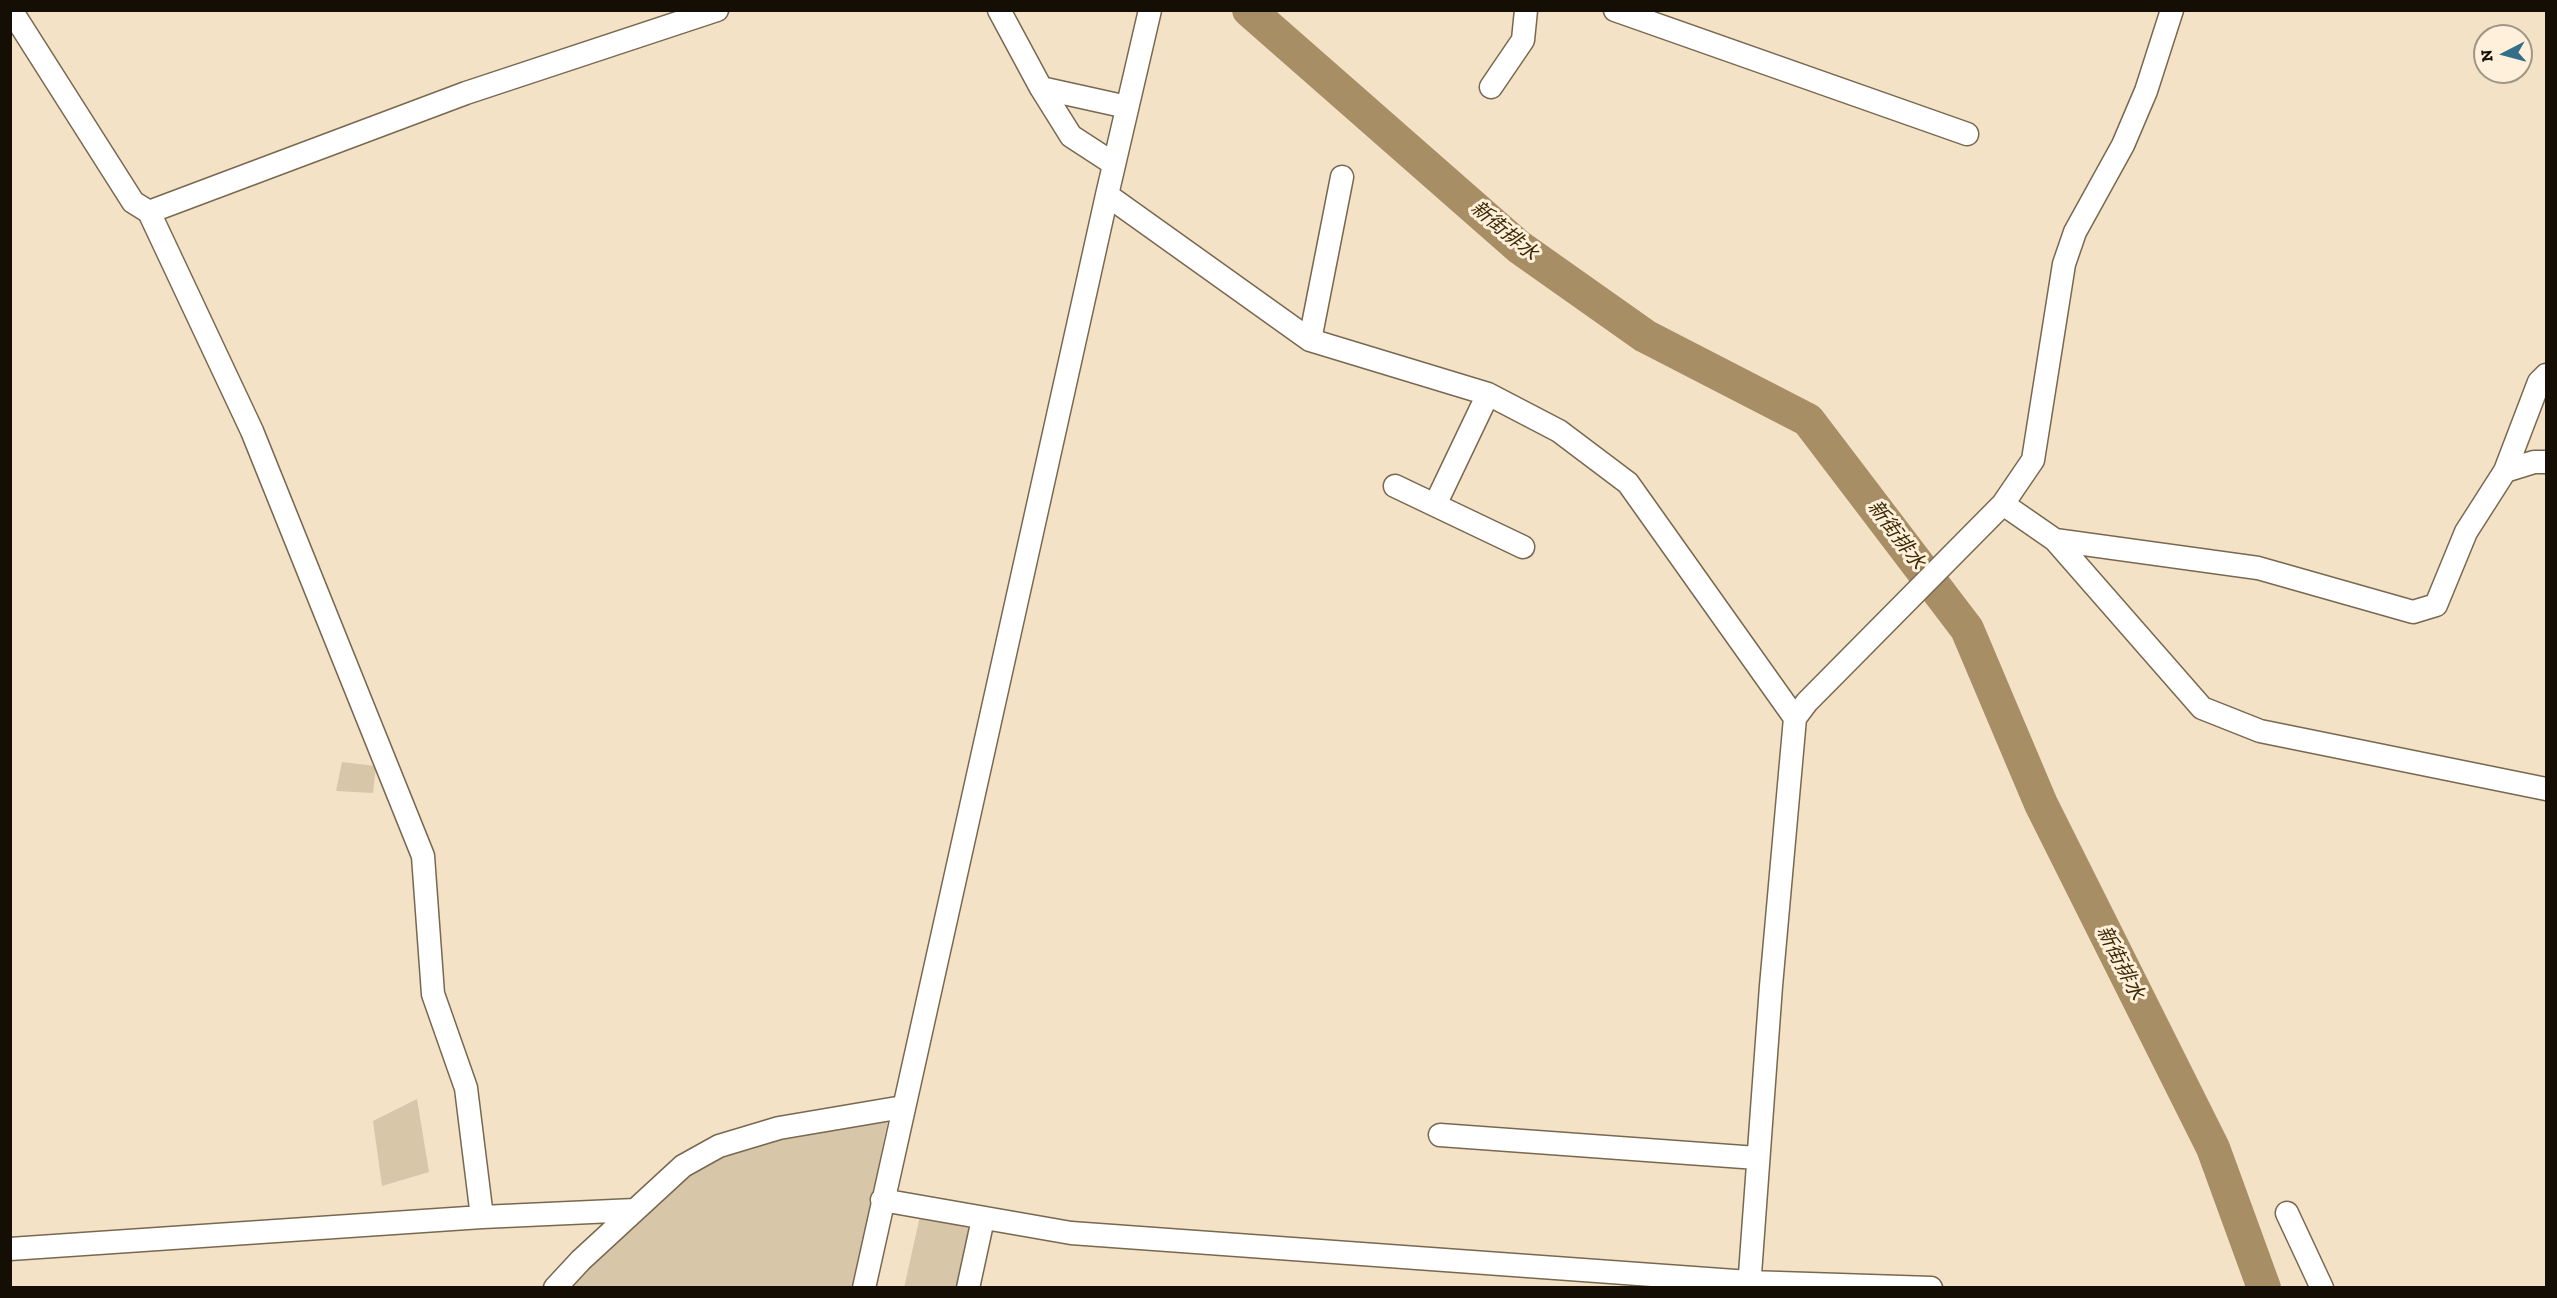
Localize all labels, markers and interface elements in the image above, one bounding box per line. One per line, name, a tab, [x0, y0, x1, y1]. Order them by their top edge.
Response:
north arrow	[2473, 24, 2533, 84]
text: N	[2477, 49, 2497, 63]
water label: 新街排水	[1466, 196, 1542, 266]
water label: 新街排水	[1862, 496, 1930, 574]
water label: 新街排水	[2091, 922, 2149, 1004]

